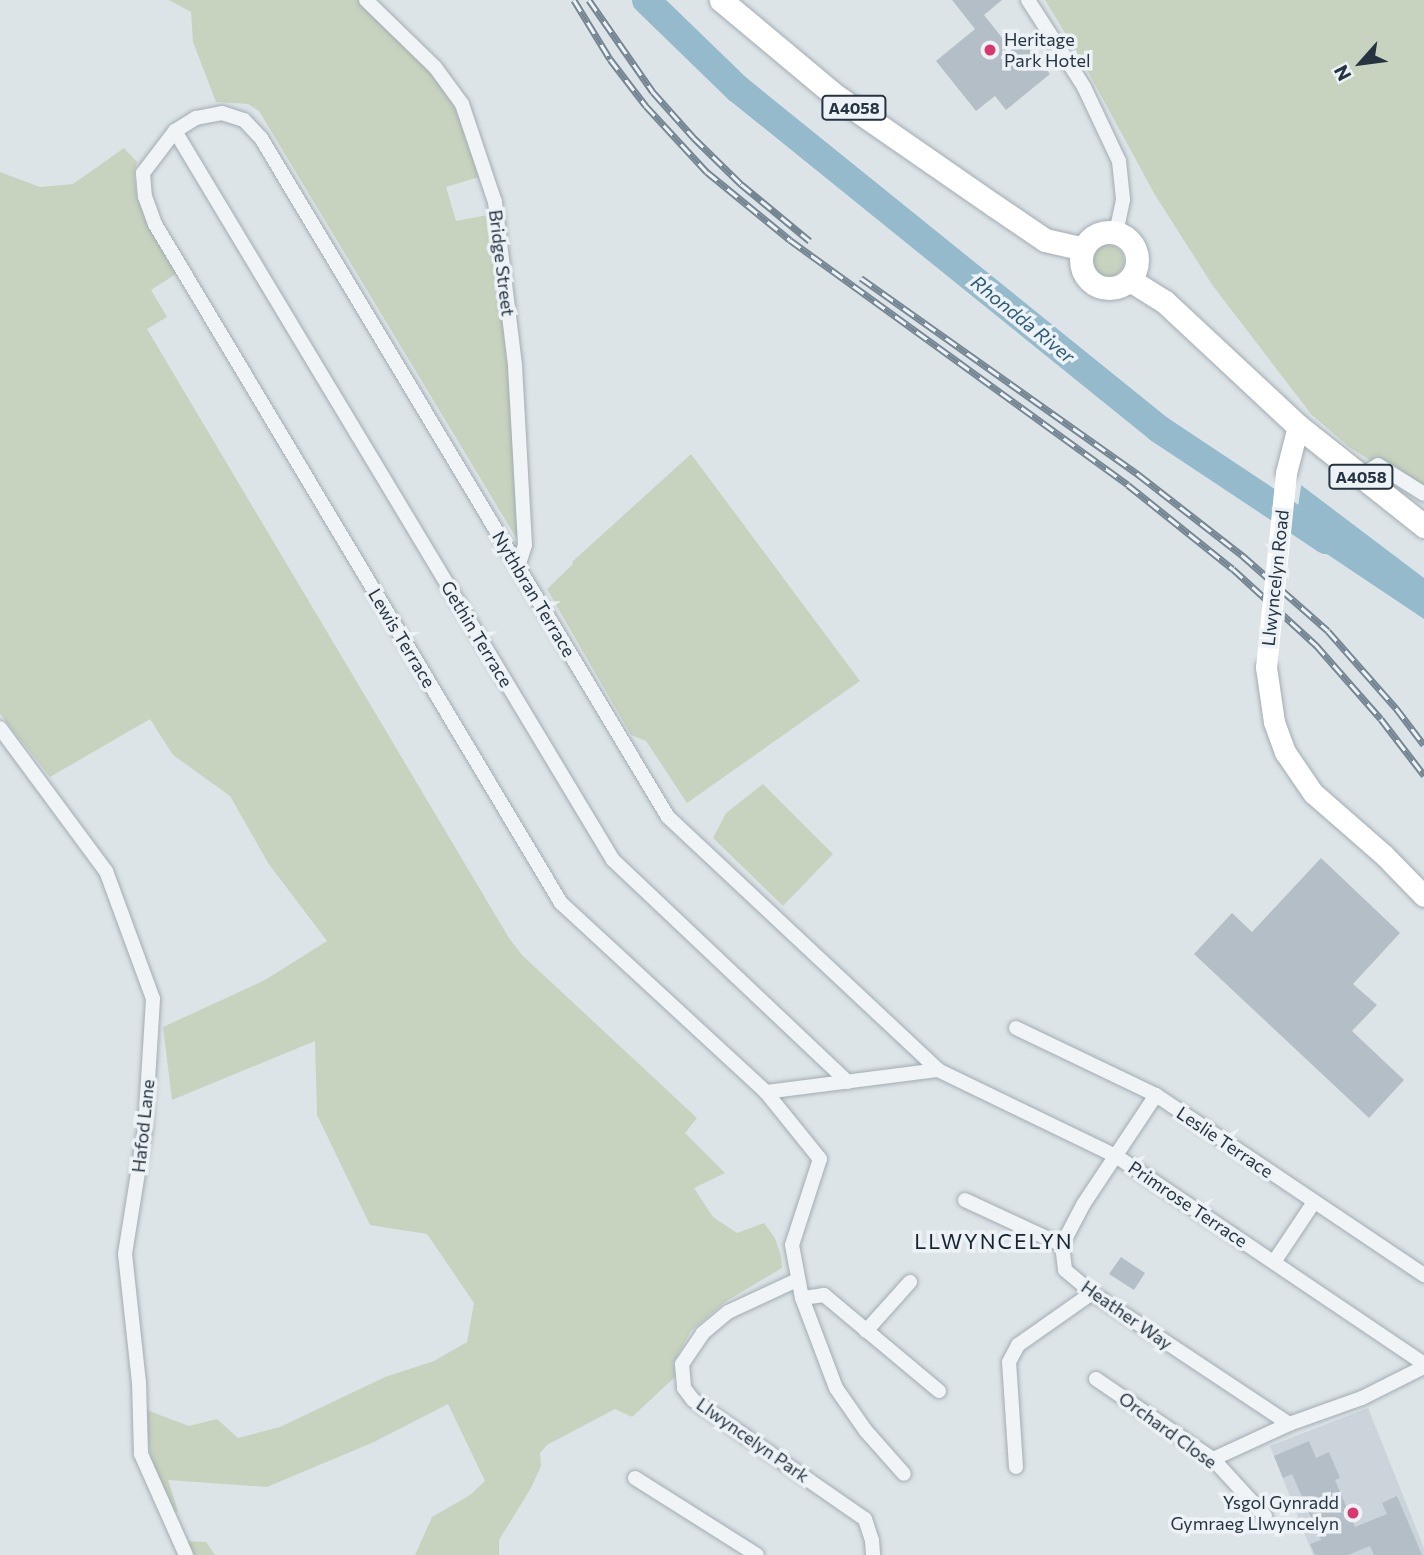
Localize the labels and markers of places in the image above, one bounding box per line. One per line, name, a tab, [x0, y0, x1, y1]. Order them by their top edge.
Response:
place label: Heritage Park Hotel	[1004, 29, 1091, 72]
marker: Heritage Park Hotel	[982, 42, 998, 58]
place label: Ysgol Gynradd Gymraeg Llwyncelyn	[1171, 1492, 1339, 1534]
marker: Ysgol Gynradd Gymraeg Llwyncelyn	[1345, 1505, 1361, 1521]

